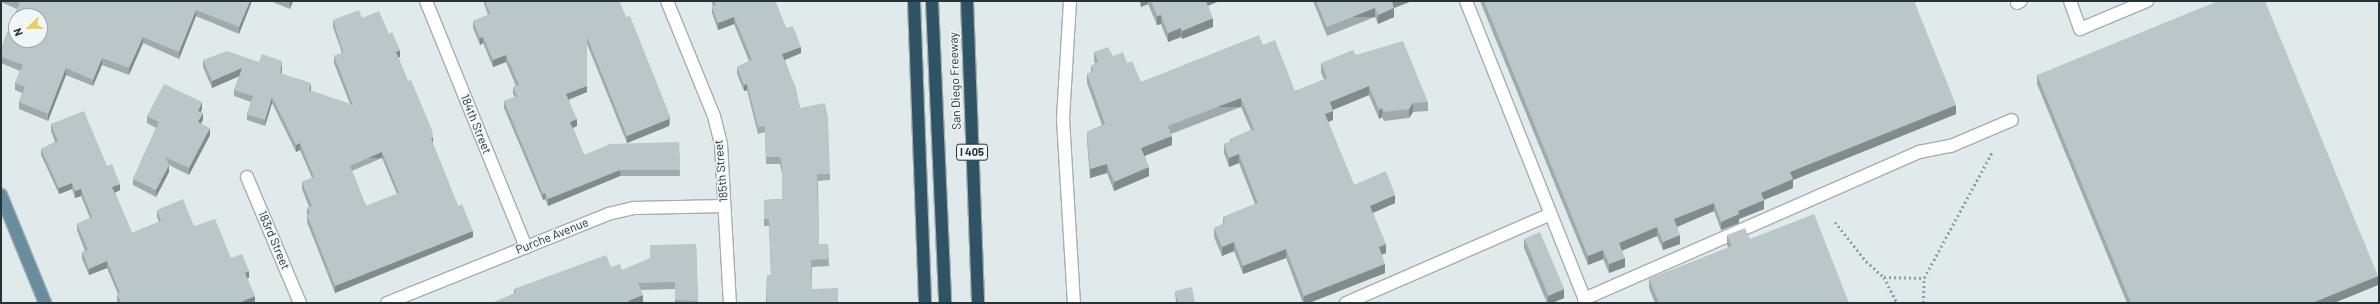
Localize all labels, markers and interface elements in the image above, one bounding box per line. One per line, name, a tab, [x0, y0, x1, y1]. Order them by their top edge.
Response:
north arrow	[8, 8, 48, 48]
text: N	[10, 26, 25, 38]
street label: San Diego Freeway	[946, 32, 964, 130]
street label: 184th Street	[458, 92, 494, 156]
street label: 185th Street	[711, 139, 731, 203]
road number: I 405	[956, 143, 988, 161]
street label: 183rd Street	[255, 208, 293, 272]
street label: Purche Avenue	[513, 215, 591, 257]

